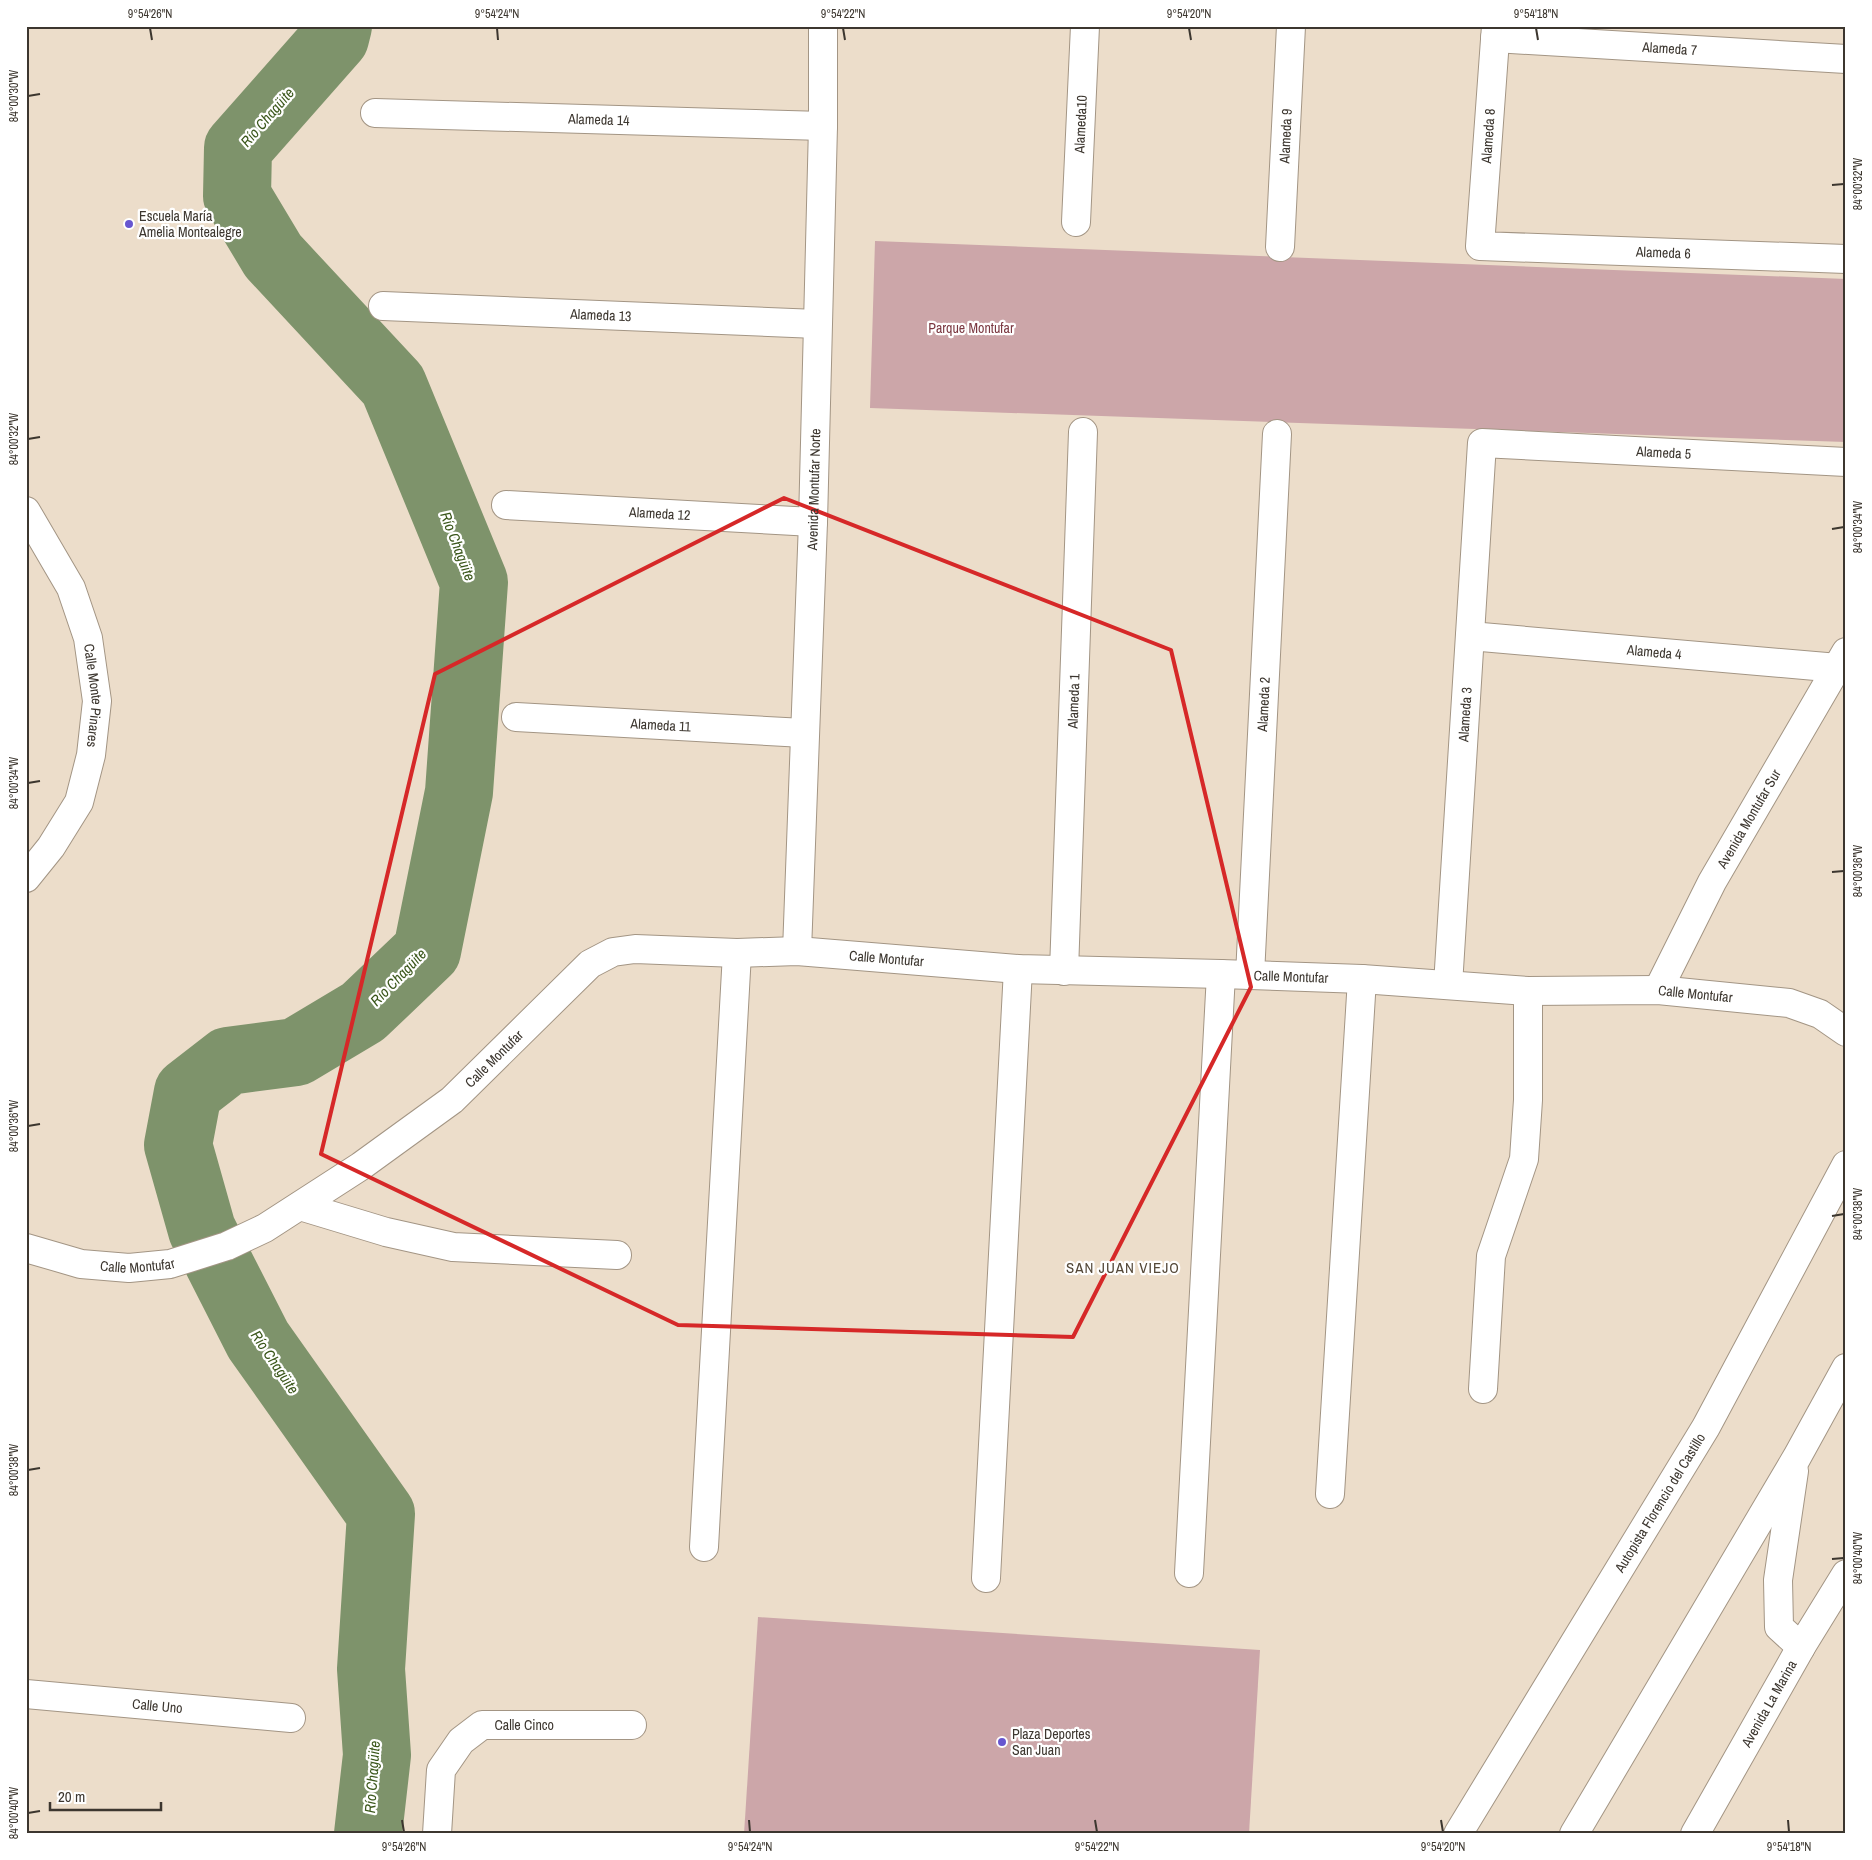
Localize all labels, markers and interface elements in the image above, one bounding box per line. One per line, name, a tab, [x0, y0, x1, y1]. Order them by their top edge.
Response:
text: 9°54'26"N	[128, 6, 172, 22]
text: 9°54'24"N	[475, 6, 519, 22]
text: 9°54'22"N	[821, 6, 865, 22]
text: 9°54'20"N	[1167, 6, 1211, 22]
text: 9°54'18"N	[1514, 6, 1558, 22]
street label: Alameda 7	[1641, 38, 1698, 59]
text: 84°00'30"W	[6, 69, 22, 122]
water label: Río Chagüite	[235, 83, 299, 151]
street label: Alameda10	[1070, 95, 1091, 155]
street label: Alameda 9	[1275, 108, 1296, 165]
street label: Alameda 8	[1477, 108, 1499, 165]
street label: Alameda 14	[567, 110, 630, 129]
text: 84°00'32"W	[1850, 157, 1866, 210]
place label: Escuela María Amelia Montealegre	[138, 207, 242, 241]
marker: Escuela María Amelia Montealegre	[123, 218, 135, 230]
street label: Alameda 6	[1635, 243, 1691, 262]
street label: Alameda 13	[569, 305, 632, 325]
park label: Parque Montufar	[928, 319, 1014, 337]
text: 84°00'32"W	[6, 412, 22, 465]
street label: Avenida Montufar Norte	[803, 428, 824, 552]
street label: Alameda 5	[1635, 442, 1692, 463]
text: 84°00'34"W	[1850, 500, 1866, 553]
street label: Alameda 12	[628, 503, 691, 524]
water label: Río Chagüite	[435, 508, 481, 584]
street label: Alameda 4	[1625, 641, 1683, 663]
street label: Calle Monte Pinares	[80, 643, 106, 748]
street label: Alameda 1	[1064, 673, 1083, 730]
street label: Alameda 2	[1253, 676, 1274, 733]
street label: Alameda 3	[1454, 687, 1476, 744]
street label: Alameda 11	[629, 714, 692, 736]
text: 84°00'34"W	[6, 756, 22, 809]
street label: Avenida Montufar Sur	[1712, 766, 1785, 872]
text: 84°00'36"W	[1850, 844, 1866, 897]
water label: Río Chagüite	[365, 944, 431, 1010]
street label: Calle Montufar	[849, 946, 925, 970]
street label: Calle Montufar	[1253, 966, 1329, 987]
street label: Calle Montufar	[1657, 981, 1734, 1006]
street label: Calle Montufar	[461, 1026, 527, 1091]
text: 84°00'36"W	[6, 1099, 22, 1152]
text: 84°00'38"W	[1850, 1187, 1866, 1240]
street label: Calle Montufar	[100, 1254, 177, 1277]
district label: SAN JUAN VIEJO	[1066, 1257, 1180, 1278]
water label: Río Chagüite	[246, 1326, 304, 1398]
street label: Autopista Florencio del Castillo	[1610, 1430, 1709, 1576]
text: 84°00'38"W	[6, 1443, 22, 1496]
text: 84°00'40"W	[1850, 1531, 1866, 1584]
street label: Avenida La Marina	[1737, 1656, 1801, 1751]
street label: Calle Uno	[132, 1695, 183, 1717]
street label: Calle Cinco	[495, 1716, 554, 1734]
place label: Plaza Deportes San Juan	[1012, 1725, 1091, 1759]
marker: Plaza Deportes San Juan	[996, 1736, 1008, 1748]
water label: Río Chagüite	[359, 1740, 385, 1814]
scale bar	[50, 1780, 161, 1812]
text: 84°00'40"W	[6, 1786, 22, 1839]
text: 20 m	[58, 1786, 85, 1807]
text: 9°54'26"N	[382, 1839, 426, 1855]
text: 9°54'24"N	[728, 1839, 772, 1855]
text: 9°54'22"N	[1075, 1839, 1119, 1855]
text: 9°54'20"N	[1421, 1839, 1465, 1855]
text: 9°54'18"N	[1767, 1839, 1811, 1855]

